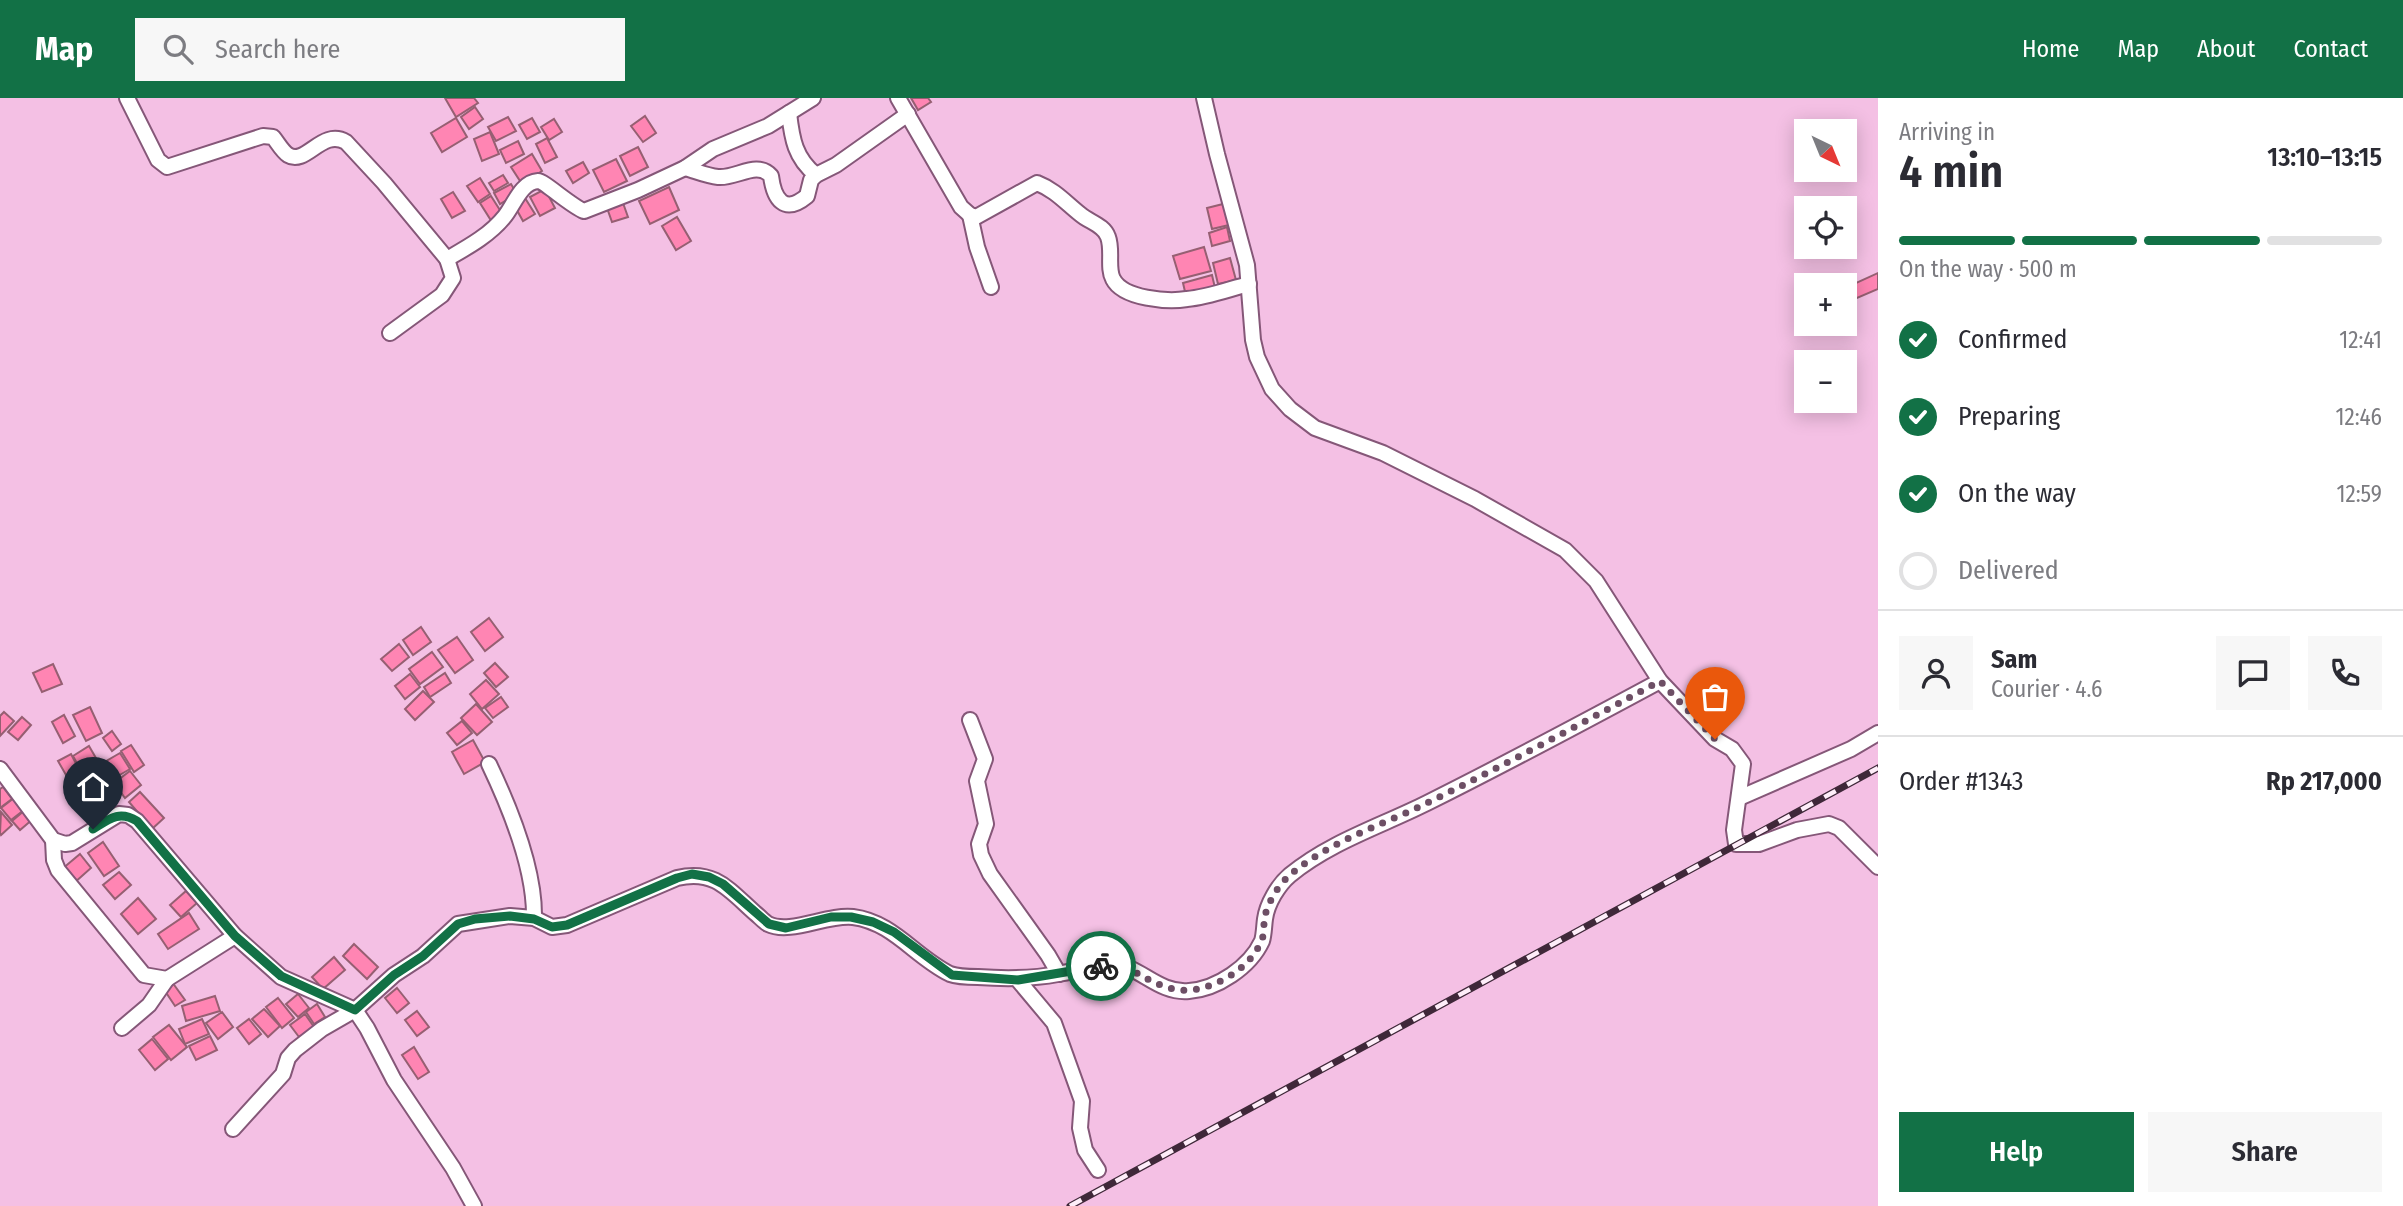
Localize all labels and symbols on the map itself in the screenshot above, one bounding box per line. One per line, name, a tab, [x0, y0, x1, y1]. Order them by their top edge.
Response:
north arrow	[1794, 119, 1857, 182]
pin	[1685, 667, 1745, 739]
pin	[63, 757, 123, 829]
courier	[1066, 931, 1136, 1001]

